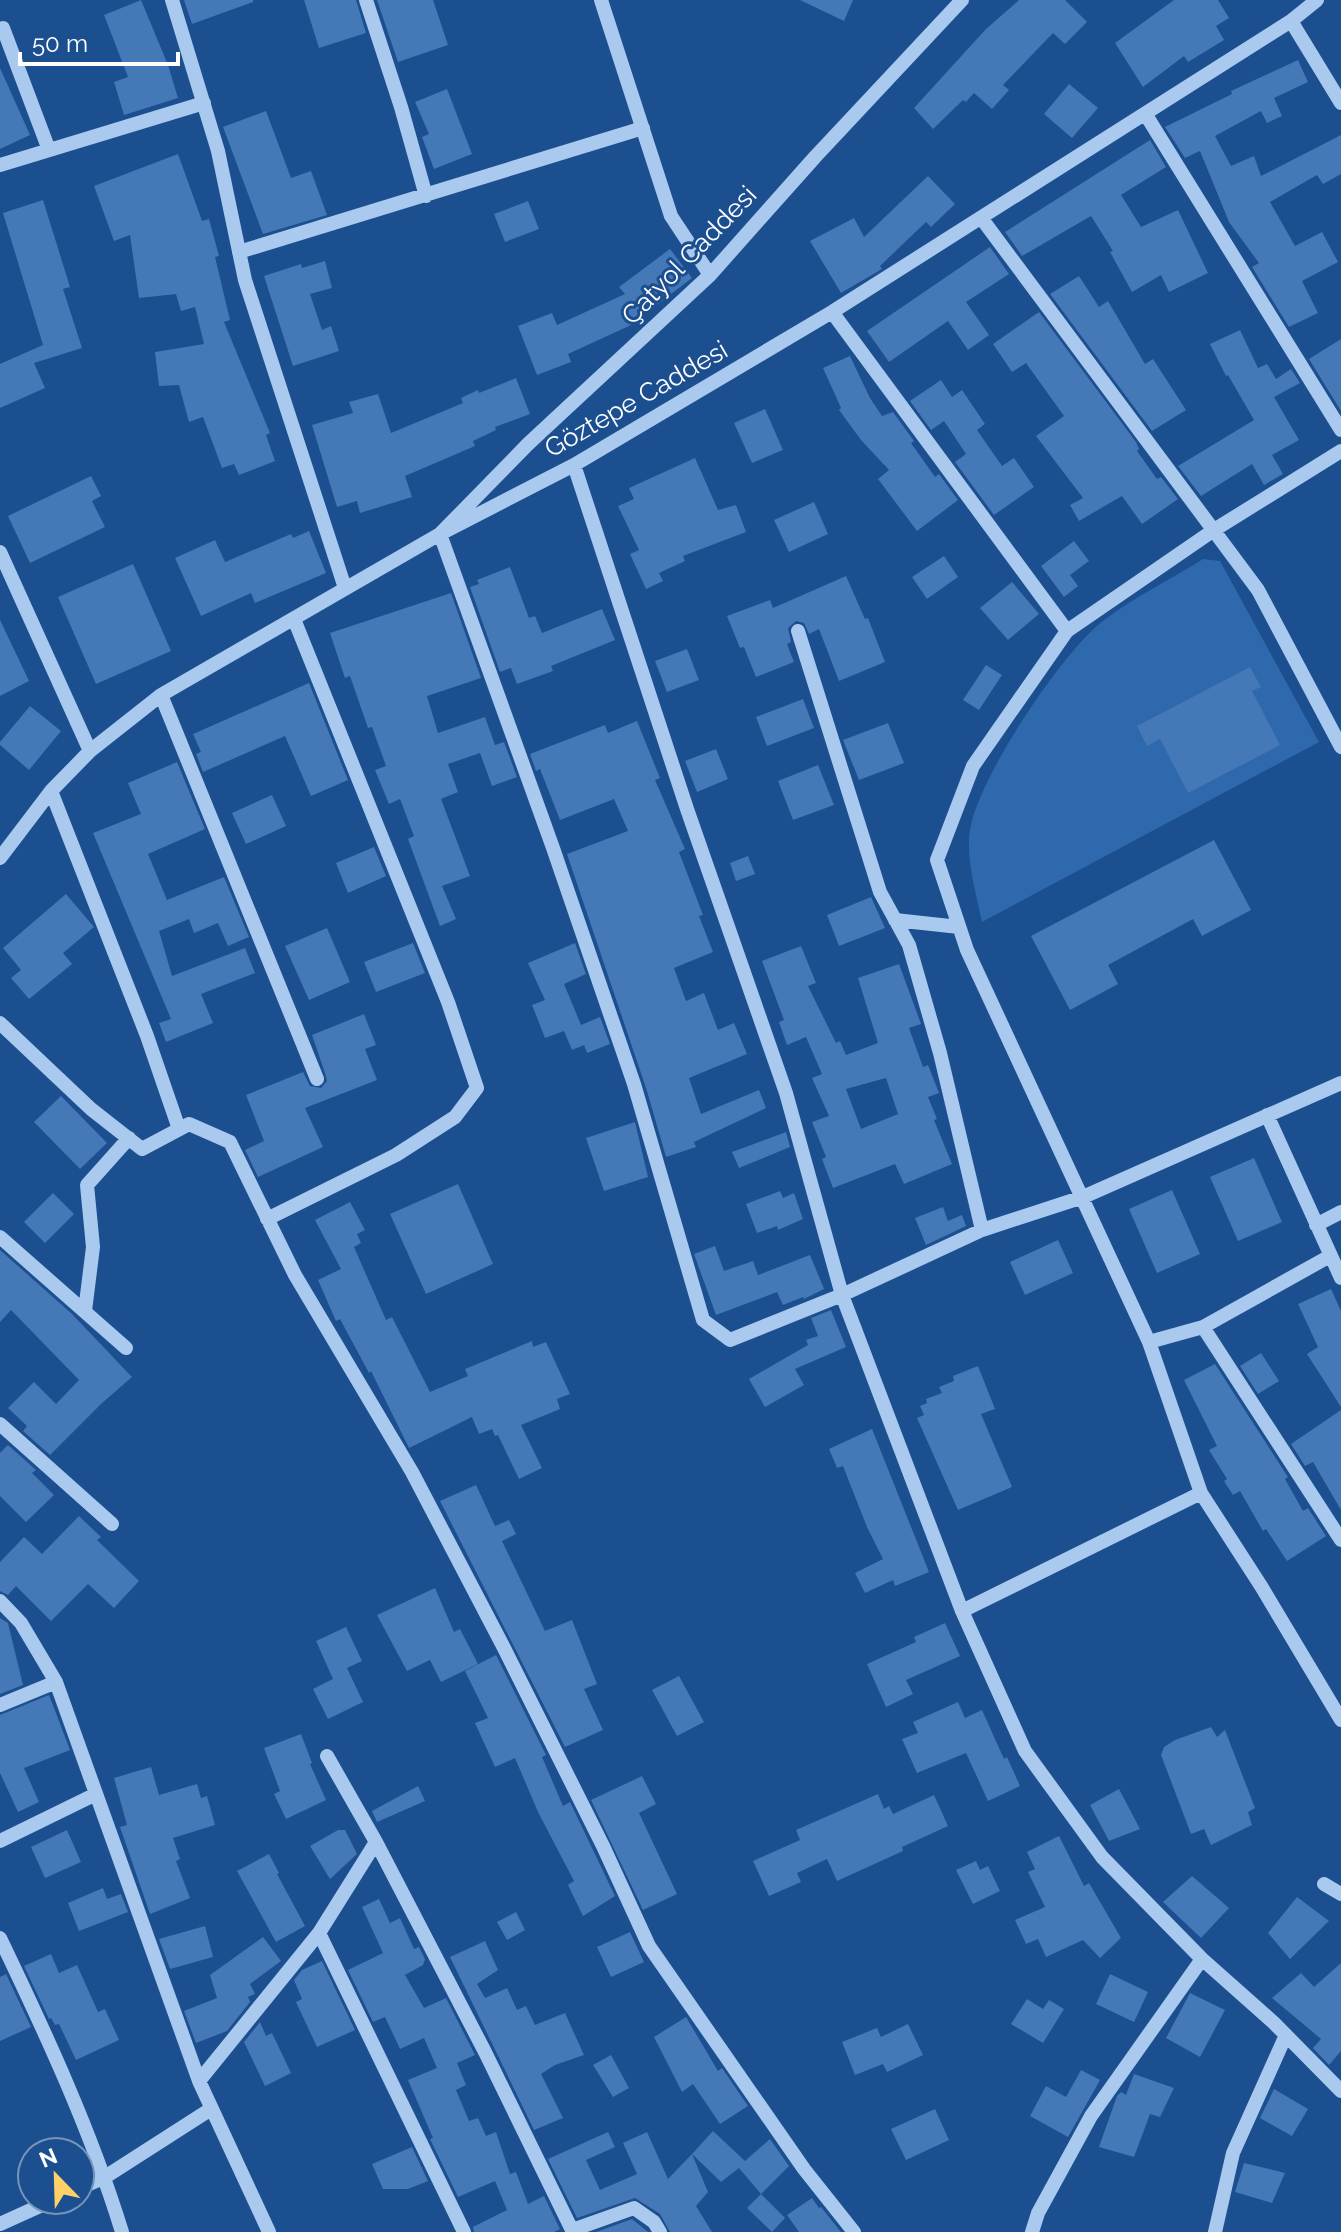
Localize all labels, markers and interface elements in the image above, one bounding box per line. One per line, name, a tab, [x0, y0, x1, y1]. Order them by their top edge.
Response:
scale bar	[20, 16, 178, 66]
text: 50 m	[32, 29, 88, 58]
street label: Çatyol Caddesi	[616, 180, 762, 330]
street label: Göztepe Caddesi	[539, 334, 733, 464]
north arrow	[16, 2136, 96, 2216]
text: N	[35, 2142, 61, 2173]

